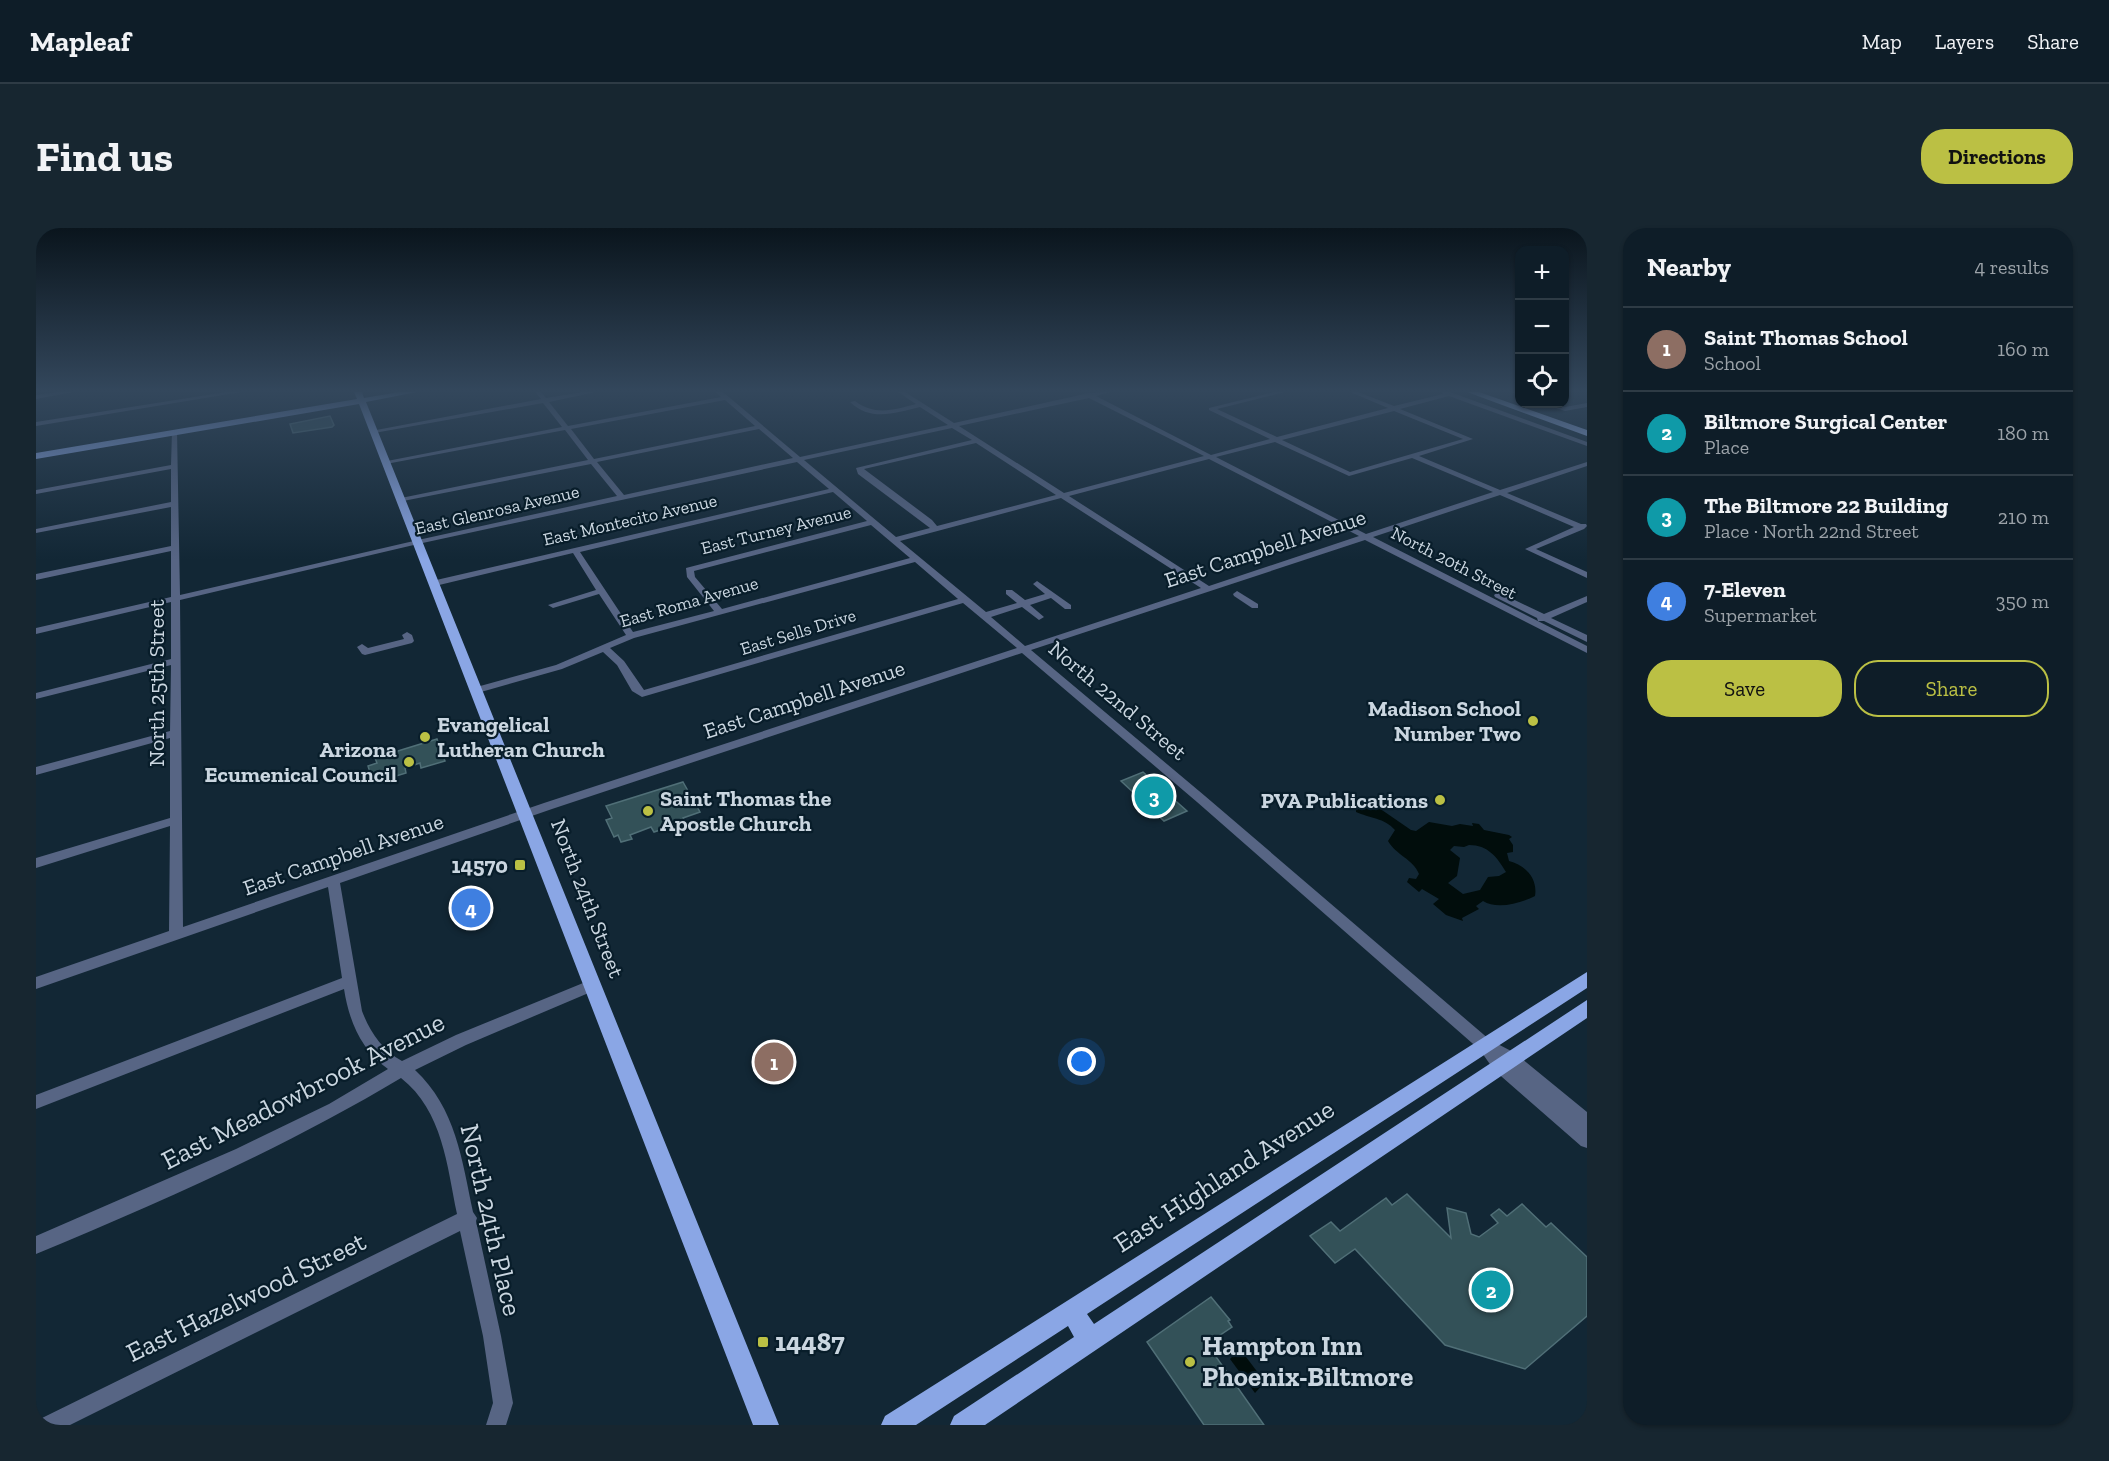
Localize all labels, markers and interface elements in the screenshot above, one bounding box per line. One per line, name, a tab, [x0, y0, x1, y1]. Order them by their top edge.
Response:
text: Mapleaf	[30, 25, 130, 58]
text: Map	[1862, 29, 1902, 54]
text: Layers	[1935, 29, 1994, 54]
text: Share	[2027, 29, 2079, 54]
button: Directions	[1921, 129, 2073, 184]
text: Find us	[36, 131, 173, 182]
map controls	[1515, 246, 1569, 408]
button: +	[1515, 246, 1569, 300]
text: Nearby	[1647, 251, 1731, 283]
text: 4 results	[1974, 255, 2049, 279]
button: −	[1515, 300, 1569, 354]
text: Saint Thomas School	[1704, 324, 1908, 351]
text: 1	[1662, 337, 1671, 361]
text: 160 m	[1997, 337, 2049, 361]
text: School	[1704, 351, 1761, 375]
button: locate	[1515, 354, 1569, 408]
text: Biltmore Surgical Center	[1704, 408, 1947, 435]
text: 2	[1661, 421, 1672, 445]
text: 180 m	[1997, 421, 2049, 445]
text: Place	[1704, 435, 1749, 459]
street label: East Glenrosa Avenue	[413, 480, 581, 540]
street label: East Montecito Avenue	[541, 489, 719, 551]
text: The Biltmore 22 Building	[1704, 492, 1948, 519]
street label: East Turney Avenue	[699, 501, 853, 559]
street label: East Campbell Avenue	[1161, 503, 1369, 594]
text: 3	[1661, 505, 1672, 529]
text: 210 m	[1998, 505, 2049, 529]
text: Place · North 22nd Street	[1704, 519, 1919, 543]
street label: North 20th Street	[1387, 522, 1521, 604]
street label: East Roma Avenue	[617, 572, 761, 632]
text: 7-Eleven	[1704, 576, 1786, 603]
text: 4	[1661, 589, 1672, 613]
text: 350 m	[1996, 589, 2049, 613]
street label: North 25th Street	[143, 598, 170, 767]
text: Supermarket	[1704, 603, 1817, 627]
street label: East Sells Drive	[737, 604, 859, 660]
street label: North 22nd Street	[1043, 635, 1193, 766]
street label: East Campbell Avenue	[700, 654, 908, 745]
button: Save	[1647, 660, 1842, 717]
button: Share	[1854, 660, 2049, 717]
place label: Madison School Number Two	[1368, 695, 1521, 747]
place label: Evangelical Lutheran Church	[437, 711, 605, 763]
marker: Madison School Number Two	[1526, 714, 1540, 728]
marker: Evangelical Lutheran Church	[418, 730, 432, 744]
place label: Arizona Ecumenical Council	[205, 736, 397, 788]
marker: Arizona Ecumenical Council	[402, 755, 416, 769]
pin: 3	[1134, 774, 1174, 818]
place label: Saint Thomas the Apostle Church	[660, 785, 832, 837]
place label: PVA Publications	[1261, 787, 1428, 814]
marker: PVA Publications	[1433, 793, 1447, 807]
marker: Saint Thomas the Apostle Church	[641, 804, 655, 818]
street label: East Campbell Avenue	[239, 808, 447, 901]
street label: North 24th Street	[545, 815, 631, 982]
place label: 14570	[452, 852, 508, 879]
marker: 14570	[513, 858, 527, 872]
pin: 4	[452, 886, 490, 930]
street label: East Meadowbrook Avenue	[156, 1006, 450, 1176]
pin: 1	[754, 1040, 794, 1084]
your location	[1067, 1047, 1096, 1076]
street label: East Highland Avenue	[1108, 1093, 1340, 1259]
street label: North 24th Place	[453, 1121, 529, 1319]
street label: East Hazelwood Street	[121, 1225, 371, 1369]
pin: 2	[1472, 1268, 1510, 1312]
place label: 14487	[775, 1326, 845, 1358]
place label: Hampton Inn Phoenix-Biltmore	[1202, 1330, 1413, 1393]
marker: 14487	[756, 1335, 770, 1349]
marker: Hampton Inn Phoenix-Biltmore	[1183, 1355, 1197, 1369]

